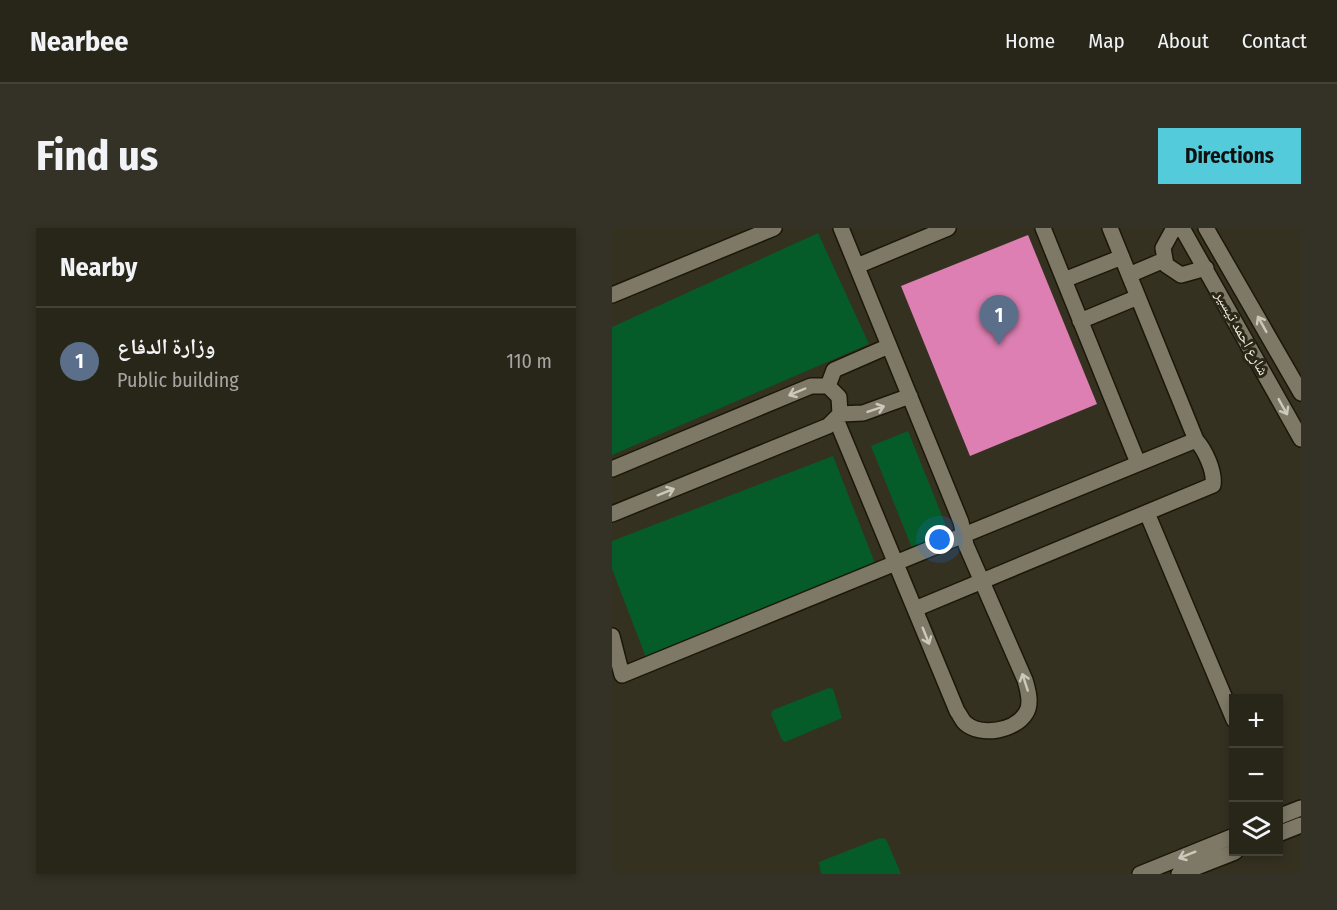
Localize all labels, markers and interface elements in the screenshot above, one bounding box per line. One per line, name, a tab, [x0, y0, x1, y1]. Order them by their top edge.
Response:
text: Nearbee	[30, 25, 129, 58]
text: Home	[1005, 28, 1055, 54]
text: Map	[1088, 28, 1125, 54]
text: About	[1158, 28, 1209, 54]
text: Contact	[1242, 28, 1307, 54]
button: Directions	[1158, 128, 1301, 184]
text: Find us	[36, 131, 158, 181]
text: Nearby	[60, 252, 137, 283]
street label: شارع احمد تيسير	[1210, 287, 1273, 379]
pin: 1	[980, 296, 1018, 345]
one-way arrow	[1256, 315, 1267, 333]
text: وزارة الدفاع	[117, 333, 215, 360]
text: 1	[75, 349, 84, 373]
text: 110 m	[506, 349, 552, 373]
text: Public building	[117, 368, 239, 392]
one-way arrow	[788, 387, 806, 398]
one-way arrow	[1277, 398, 1289, 415]
one-way arrow	[866, 403, 885, 414]
one-way arrow	[657, 486, 675, 497]
your location	[925, 525, 954, 554]
one-way arrow	[921, 627, 932, 645]
one-way arrow	[1019, 673, 1030, 692]
map controls	[1229, 694, 1283, 856]
button: +	[1229, 694, 1283, 748]
button: −	[1229, 748, 1283, 802]
button: layers	[1229, 802, 1283, 856]
one-way arrow	[1178, 850, 1197, 861]

